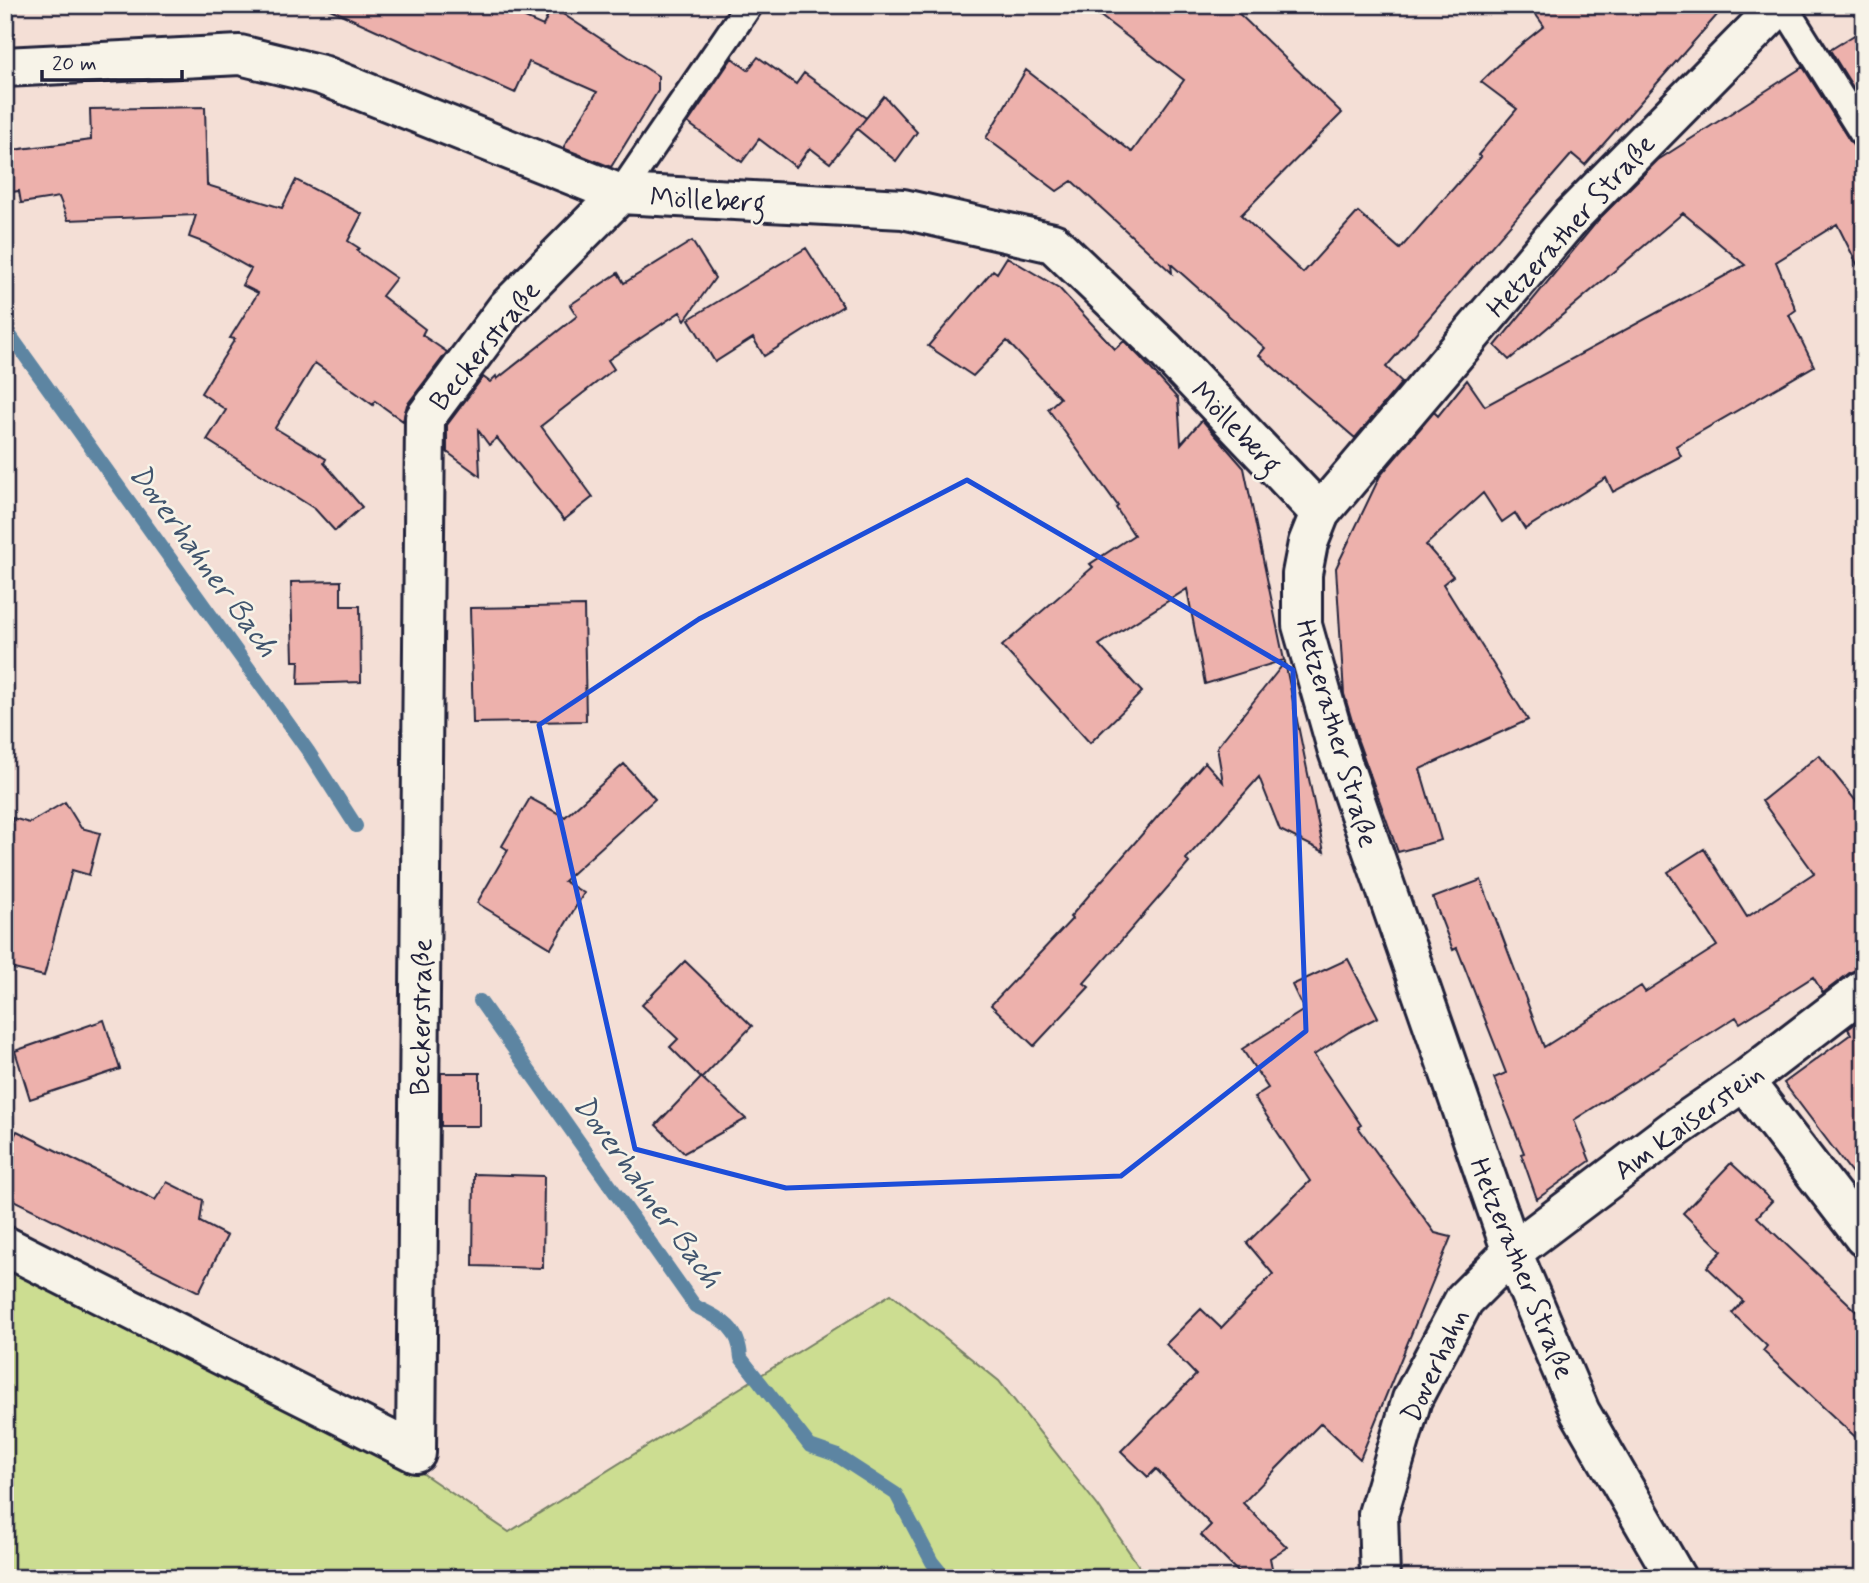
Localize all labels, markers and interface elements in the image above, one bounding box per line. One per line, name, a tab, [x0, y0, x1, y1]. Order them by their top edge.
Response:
scale bar	[42, 38, 182, 82]
text: 20 m	[52, 50, 97, 78]
street label: Hetzerather Straße	[1479, 127, 1664, 327]
street label: Mölleberg	[649, 180, 767, 226]
street label: Beckerstraße	[422, 274, 550, 419]
street label: Mölleberg	[1179, 374, 1289, 485]
water label: Doverhahner Bach	[119, 456, 286, 665]
street label: Hetzerather Straße	[1285, 615, 1386, 852]
street label: Beckerstraße	[403, 938, 442, 1096]
street label: Am Kaiserstein	[1607, 1056, 1772, 1190]
water label: Doverhahner Bach	[563, 1087, 730, 1296]
street label: Hetzerather Straße	[1459, 1153, 1582, 1385]
street label: Doverhahn	[1394, 1303, 1479, 1429]

